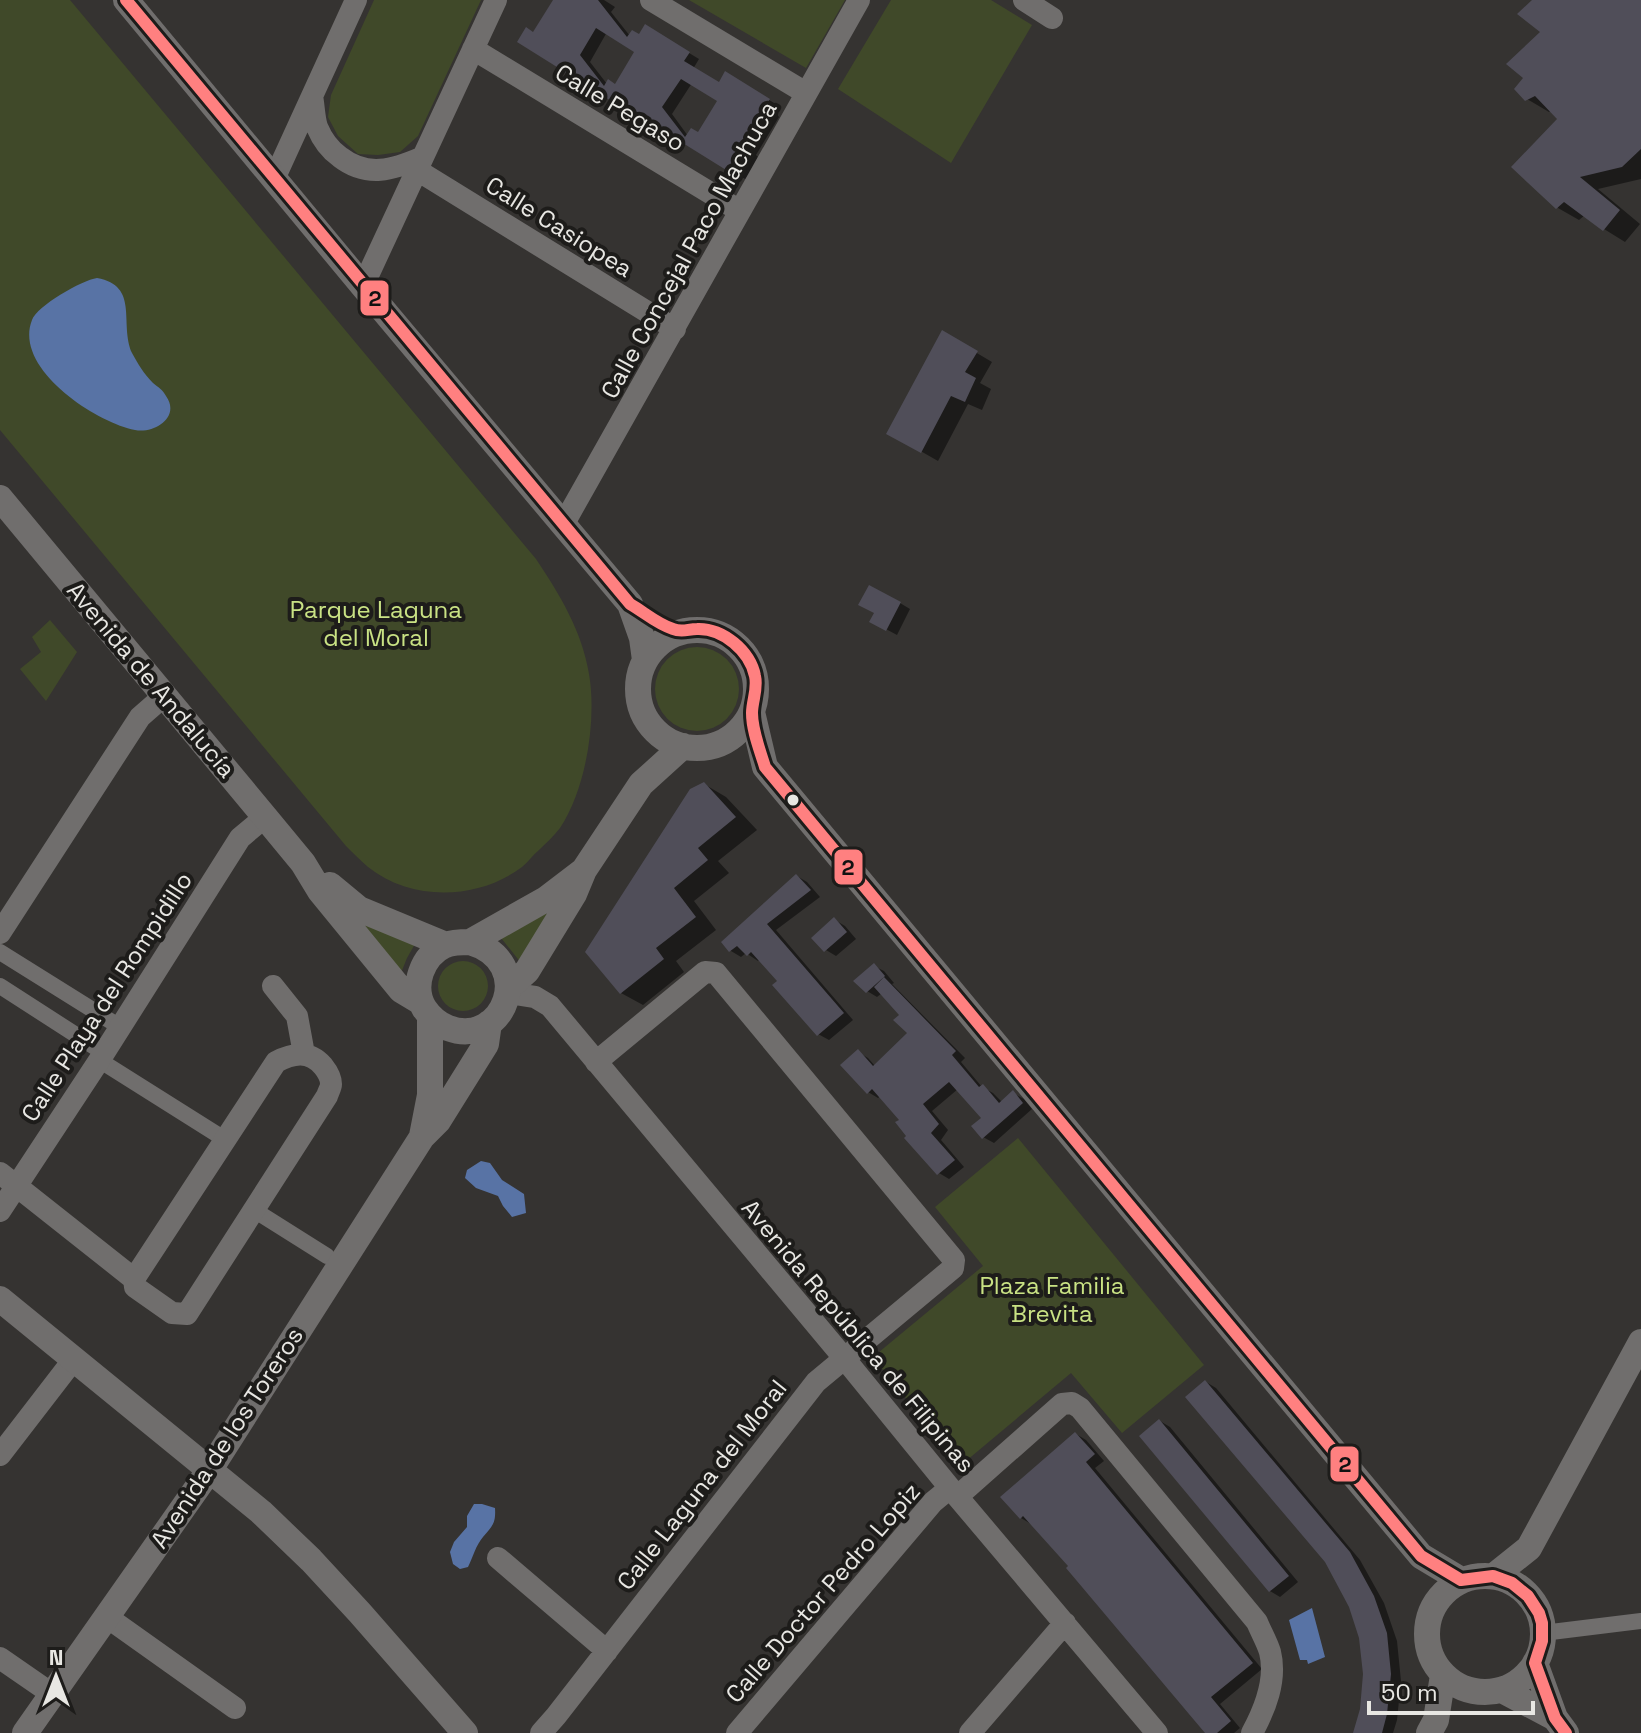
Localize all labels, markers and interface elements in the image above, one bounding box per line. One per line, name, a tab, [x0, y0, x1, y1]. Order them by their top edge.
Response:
street label: Calle Pegaso	[550, 57, 691, 159]
street label: Calle Concejal Paco Machuca	[594, 95, 784, 404]
street label: Calle Casiopea	[480, 169, 639, 284]
line badge: 2	[359, 279, 390, 317]
text: 2	[368, 284, 382, 312]
street label: Avenida de Andalucía	[60, 575, 243, 784]
park label: Parque Laguna del Moral	[290, 594, 462, 653]
unlabelled marker	[785, 792, 801, 808]
line badge: 2	[833, 848, 864, 886]
text: 2	[841, 853, 855, 881]
street label: Calle Playa del Rompidillo	[14, 866, 199, 1127]
street label: Avenida República de Filipinas	[735, 1193, 982, 1479]
park label: Plaza Familia Brevita	[979, 1270, 1125, 1329]
street label: Avenida de los Toreros	[143, 1321, 310, 1554]
street label: Calle Laguna del Moral	[610, 1373, 793, 1596]
line badge: 2	[1329, 1445, 1360, 1483]
text: 2	[1338, 1450, 1352, 1478]
street label: Calle Doctor Pedro Lopiz	[719, 1476, 927, 1709]
north arrow	[16, 1637, 96, 1717]
text: N	[49, 1643, 63, 1671]
scale bar	[1369, 1665, 1533, 1715]
text: 50 m	[1381, 1677, 1438, 1708]

